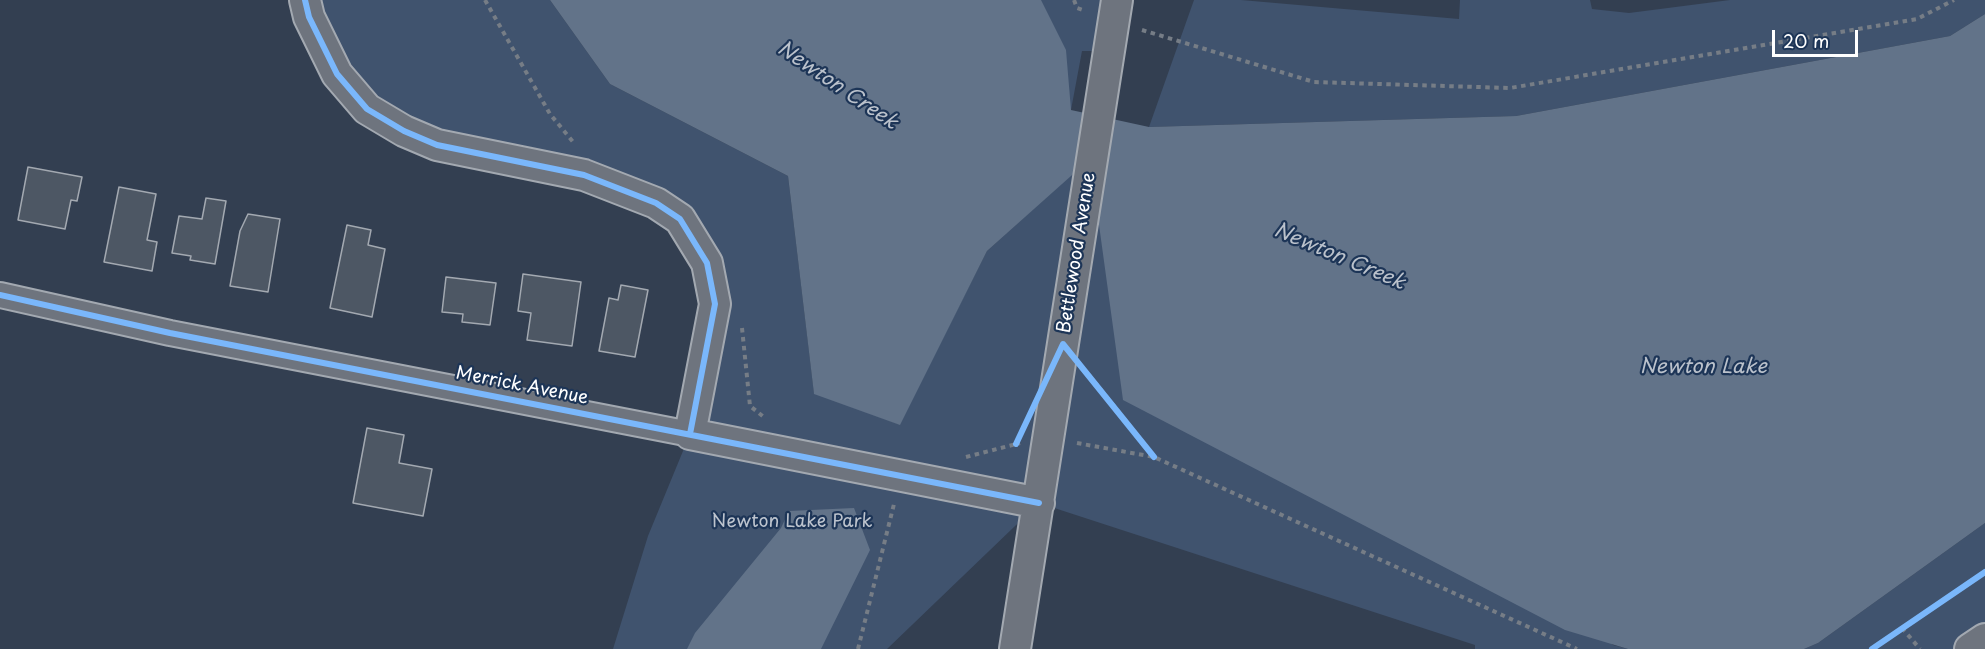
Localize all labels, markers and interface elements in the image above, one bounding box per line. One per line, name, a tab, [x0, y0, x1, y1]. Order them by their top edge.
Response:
scale bar	[1775, 18, 1860, 56]
text: 20 m	[1783, 27, 1829, 54]
water label: Newton Creek	[772, 37, 902, 135]
street label: Bettlewood Avenue	[1054, 171, 1100, 335]
water label: Newton Creek	[1270, 219, 1408, 295]
water label: Newton Lake	[1639, 355, 1767, 379]
street label: Merrick Avenue	[454, 363, 590, 409]
park label: Newton Lake Park	[712, 511, 872, 533]

